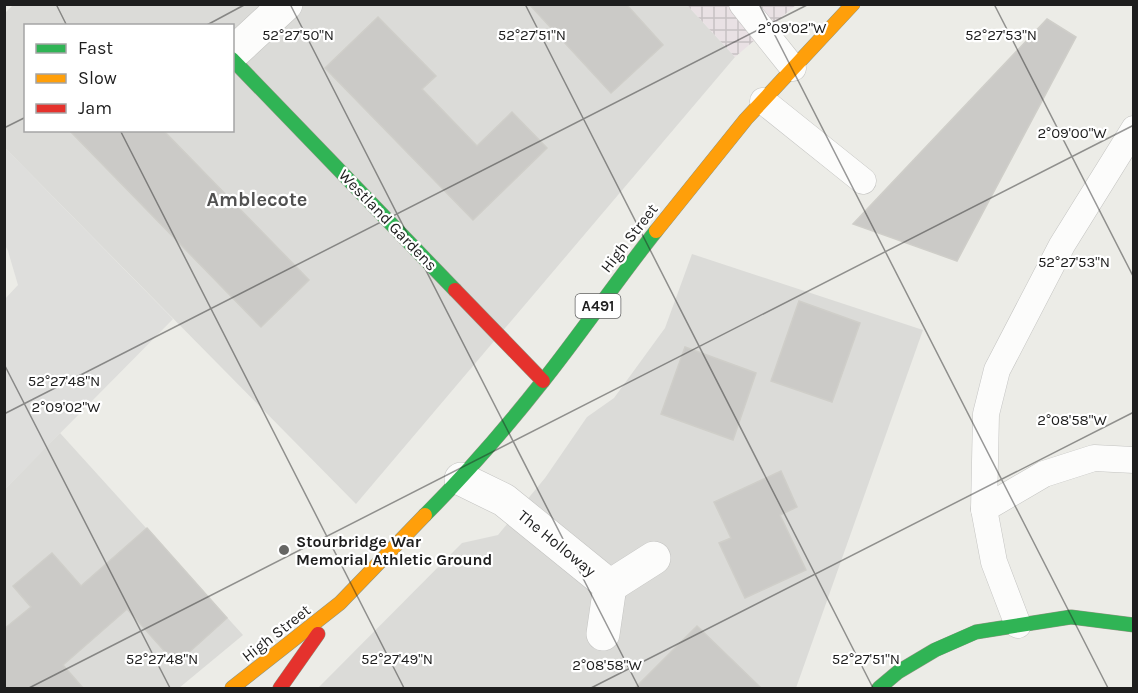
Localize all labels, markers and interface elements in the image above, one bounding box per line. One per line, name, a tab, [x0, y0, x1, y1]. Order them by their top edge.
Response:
text: 2°09'02"W	[757, 19, 827, 37]
legend	[24, 24, 234, 132]
text: 52°27'50"N	[262, 26, 334, 44]
text: 52°27'51"N	[498, 26, 566, 44]
text: 52°27'53"N	[965, 26, 1037, 44]
text: Fast	[78, 37, 113, 59]
text: Slow	[78, 67, 117, 89]
text: Jam	[78, 97, 112, 119]
text: 2°09'00"W	[1037, 124, 1107, 142]
street label: Westland Gardens	[335, 165, 441, 275]
district label: Amblecote	[207, 188, 307, 211]
street label: High Street	[596, 200, 662, 276]
text: 52°27'53"N	[1038, 253, 1110, 271]
road number: A491	[576, 294, 620, 318]
text: 52°27'48"N	[28, 372, 100, 390]
text: 2°09'02"W	[31, 398, 101, 416]
text: 2°08'58"W	[1037, 411, 1107, 429]
street label: The Holloway	[514, 506, 600, 581]
place label: Stourbridge War Memorial Athletic Ground	[296, 532, 492, 569]
marker: Stourbridge War Memorial Athletic Ground	[277, 543, 291, 557]
street label: High Street	[238, 600, 314, 666]
text: 52°27'48"N	[126, 650, 198, 668]
text: 52°27'49"N	[361, 650, 433, 668]
text: 52°27'51"N	[832, 650, 900, 668]
text: 2°08'58"W	[572, 656, 642, 674]

